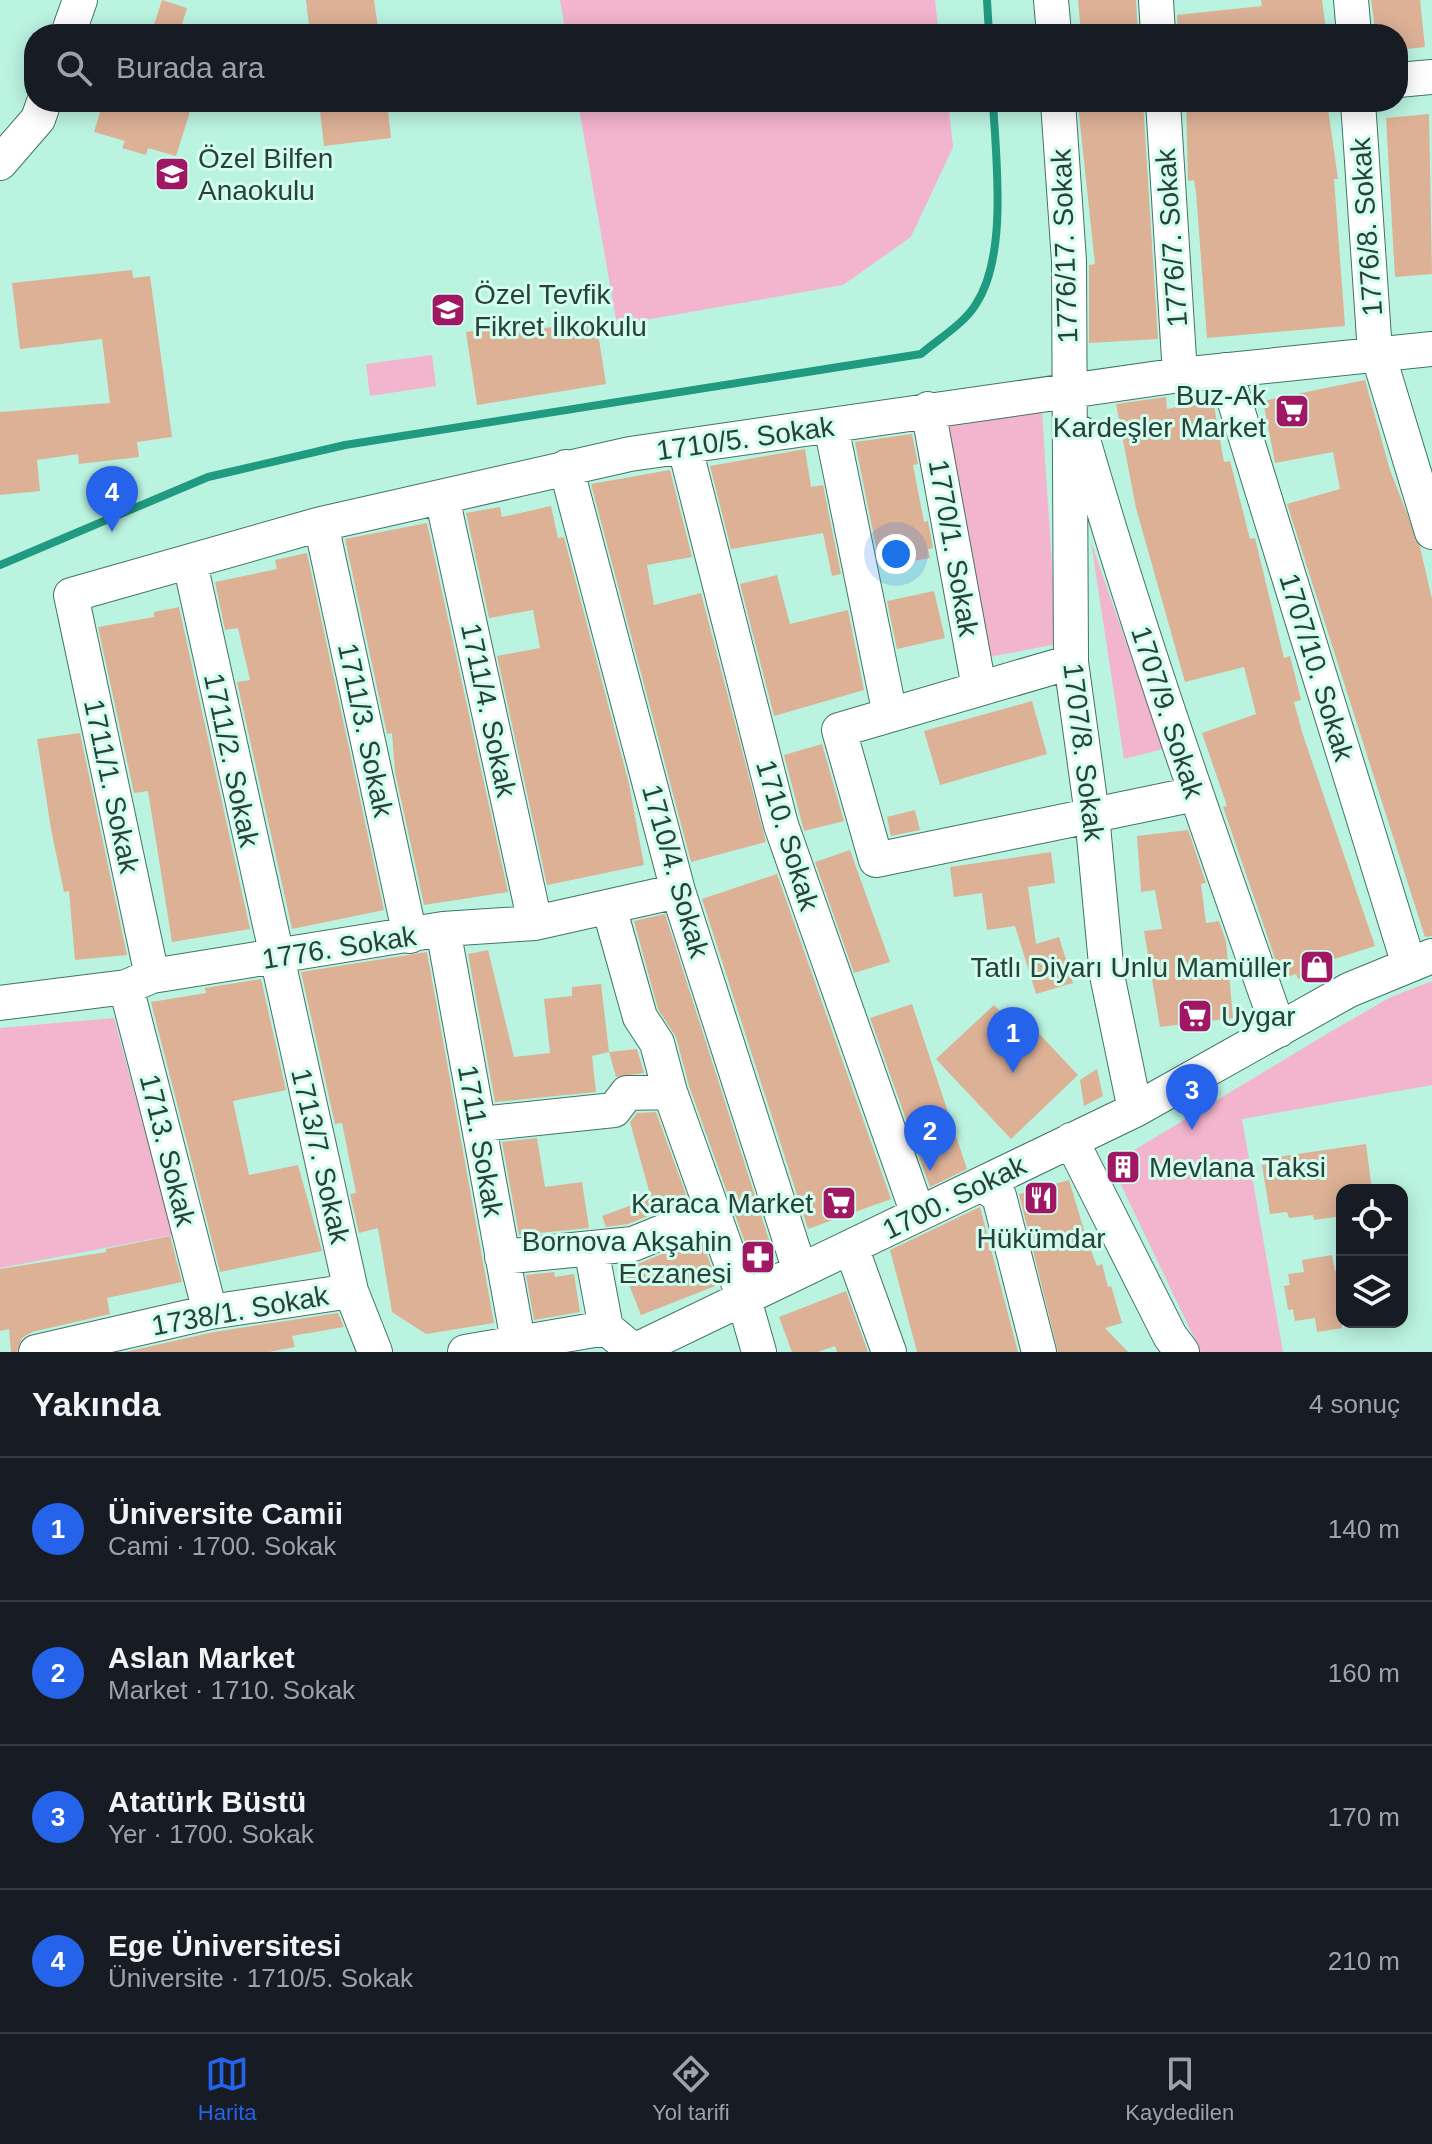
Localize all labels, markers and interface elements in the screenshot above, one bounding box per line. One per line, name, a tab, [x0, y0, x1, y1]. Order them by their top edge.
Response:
search box	[24, 24, 1408, 112]
icon: search	[52, 46, 96, 90]
text: Burada ara	[116, 51, 264, 84]
street label: 1776/8. Sokak	[1345, 136, 1388, 317]
place label: Özel Bilfen Anaokulu	[198, 143, 333, 206]
street label: 1776/17. Sokak	[1046, 147, 1083, 344]
street label: 1776/7. Sokak	[1150, 147, 1193, 328]
school or university icon: Özel Bilfen Anaokulu	[153, 155, 191, 193]
place label: Özel Tevfik Fikret İlkokulu	[474, 279, 647, 342]
school or university icon: Özel Tevfik Fikret İlkokulu	[429, 291, 467, 329]
place label: Buz-Ak Kardeşler Market	[1053, 380, 1267, 443]
supermarket icon: Buz-Ak Kardeşler Market	[1273, 392, 1311, 430]
street label: 1710/5. Sokak	[654, 411, 837, 466]
street label: 1770/1. Sokak	[923, 457, 984, 640]
pin: 4	[86, 466, 138, 532]
your location	[876, 534, 916, 574]
street label: 1707/10. Sokak	[1273, 570, 1360, 766]
street label: 1711/4. Sokak	[455, 620, 522, 801]
street label: 1707/9. Sokak	[1125, 622, 1210, 803]
street label: 1711/3. Sokak	[332, 640, 399, 821]
street label: 1707/8. Sokak	[1057, 661, 1110, 844]
street label: 1711/2. Sokak	[198, 670, 265, 851]
street label: 1711/1. Sokak	[78, 696, 145, 877]
street label: 1710. Sokak	[750, 756, 825, 915]
street label: 1710/4. Sokak	[636, 781, 715, 962]
street label: 1776. Sokak	[260, 920, 419, 975]
shop icon: Tatlı Diyarı Unlu Mamüller	[1298, 948, 1336, 986]
place label: Tatlı Diyarı Unlu Mamüller	[970, 952, 1291, 983]
supermarket icon: Uygar	[1176, 997, 1214, 1035]
place label: Uygar	[1221, 1001, 1296, 1032]
pin: 1	[987, 1007, 1039, 1073]
street label: 1711. Sokak	[452, 1063, 509, 1220]
pin: 3	[1166, 1064, 1218, 1130]
street label: 1713/7. Sokak	[285, 1065, 356, 1248]
street label: 1713. Sokak	[134, 1071, 202, 1230]
pin: 2	[904, 1105, 956, 1171]
building icon: Mevlana Taksi	[1104, 1148, 1142, 1186]
street label: 1700. Sokak	[877, 1149, 1032, 1246]
place label: Mevlana Taksi	[1149, 1152, 1326, 1183]
restaurant icon: Hükümdar	[1022, 1179, 1060, 1217]
supermarket icon: Karaca Market	[820, 1184, 858, 1222]
map controls	[1336, 1184, 1408, 1328]
button: locate	[1336, 1184, 1408, 1256]
place label: Karaca Market	[631, 1188, 813, 1219]
place label: Hükümdar	[976, 1223, 1106, 1254]
place label: Bornova Akşahin Eczanesi	[522, 1226, 732, 1289]
pharmacy icon: Bornova Akşahin Eczanesi	[739, 1238, 777, 1276]
button: layers	[1336, 1256, 1408, 1328]
street label: 1738/1. Sokak	[149, 1280, 332, 1341]
text: Yakında	[32, 1385, 161, 1423]
text: 4 sonuç	[1309, 1389, 1400, 1419]
text: Üniversite Camii	[108, 1497, 343, 1530]
text: 1	[51, 1514, 65, 1544]
text: 140 m	[1328, 1514, 1400, 1544]
text: Cami · 1700. Sokak	[108, 1531, 336, 1561]
text: Aslan Market	[108, 1641, 295, 1674]
text: 2	[51, 1658, 65, 1688]
text: 160 m	[1328, 1658, 1400, 1688]
text: Market · 1710. Sokak	[108, 1675, 355, 1705]
text: Atatürk Büstü	[108, 1785, 306, 1818]
text: 3	[51, 1802, 65, 1832]
text: 170 m	[1328, 1802, 1400, 1832]
text: Yer · 1700. Sokak	[108, 1819, 314, 1849]
text: Ege Üniversitesi	[108, 1929, 341, 1962]
text: 4	[51, 1946, 65, 1976]
text: 210 m	[1328, 1946, 1400, 1976]
text: Üniversite · 1710/5. Sokak	[108, 1963, 413, 1993]
tab: Harita	[198, 2052, 257, 2126]
tab: Yol tarifi	[652, 2052, 730, 2126]
tab: Kaydedilen	[1125, 2052, 1234, 2126]

